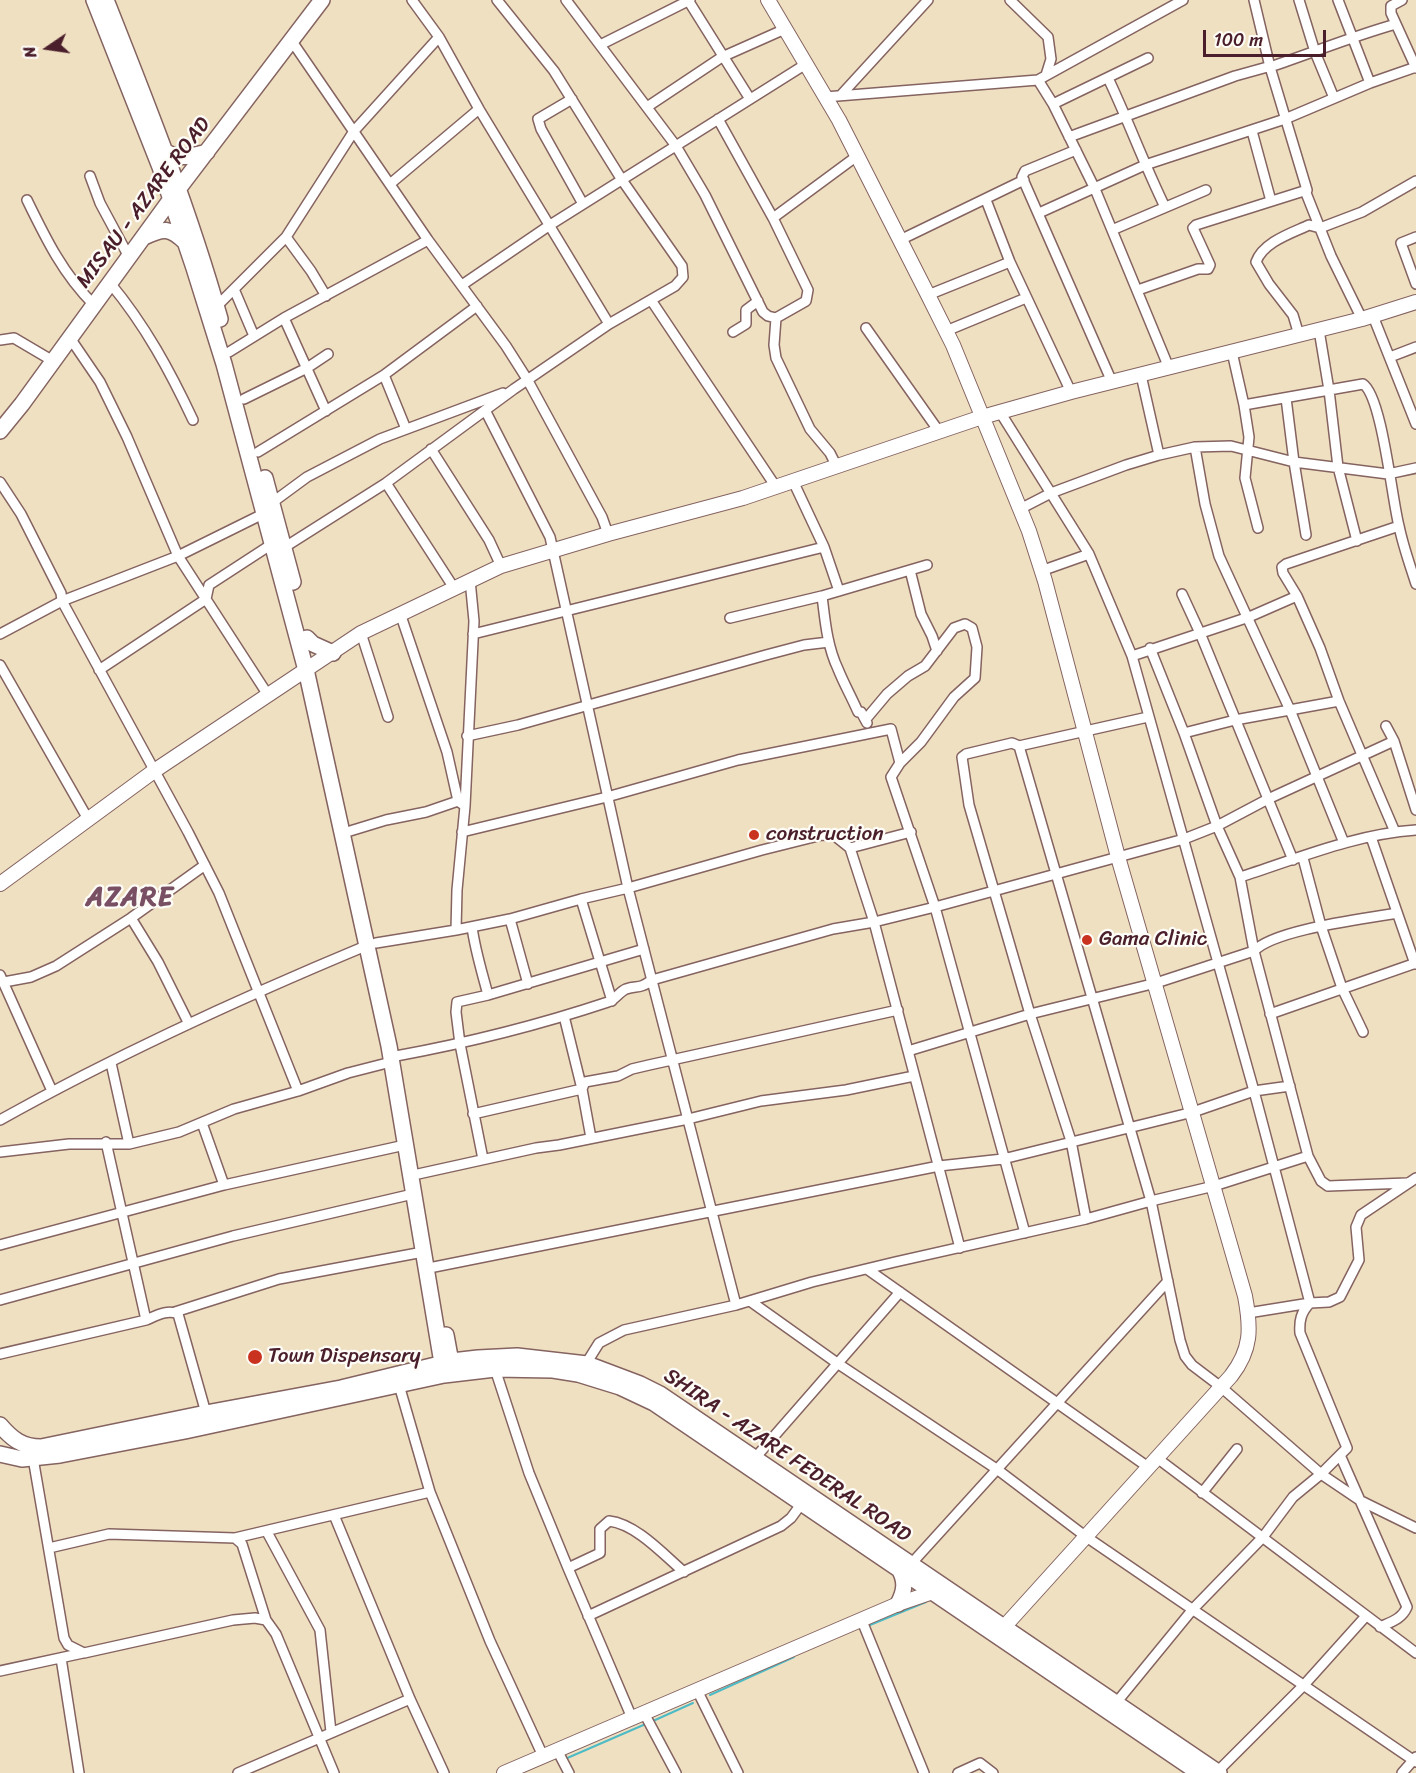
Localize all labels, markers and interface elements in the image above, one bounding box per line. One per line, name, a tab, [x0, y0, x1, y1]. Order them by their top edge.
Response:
north arrow	[18, 18, 78, 78]
scale bar	[1206, 18, 1329, 56]
text: 100 m	[1214, 24, 1263, 56]
text: N	[15, 43, 45, 61]
street label: MISAU - AZARE ROAD	[72, 113, 216, 293]
place label: construction	[766, 822, 884, 848]
marker: construction	[747, 828, 761, 842]
district label: AZARE	[86, 882, 174, 914]
place label: Gama Clinic	[1099, 927, 1207, 953]
marker: Gama Clinic	[1080, 933, 1094, 947]
place label: Town Dispensary	[268, 1344, 421, 1370]
marker: Town Dispensary	[246, 1348, 264, 1366]
street label: SHIRA - AZARE FEDERAL ROAD	[659, 1364, 915, 1548]

